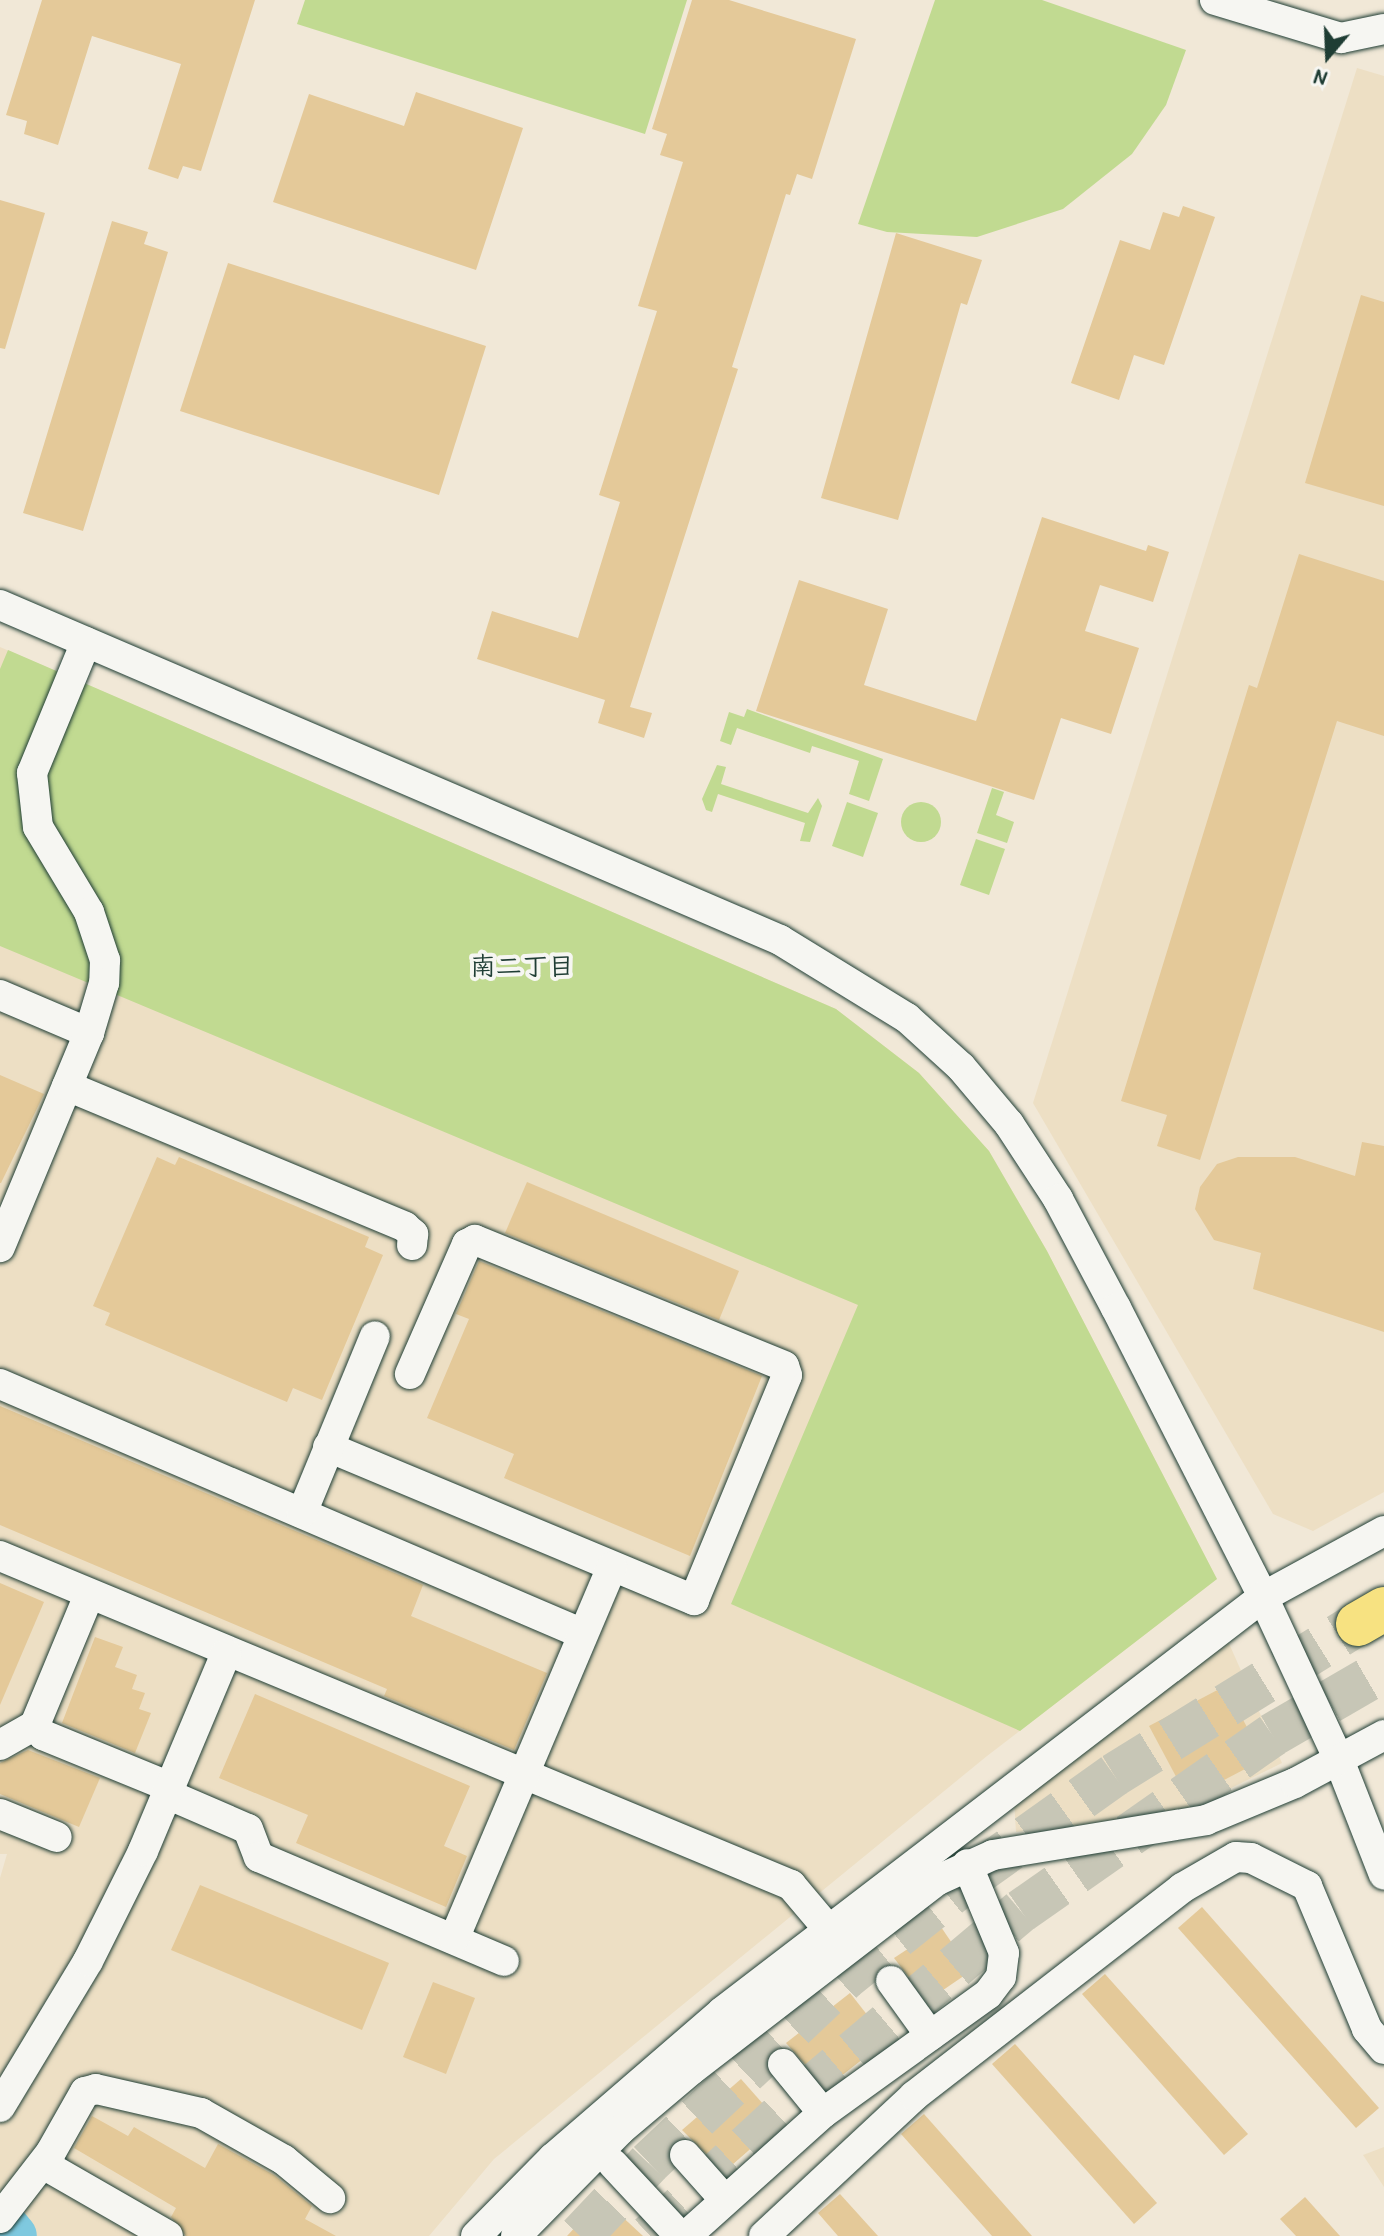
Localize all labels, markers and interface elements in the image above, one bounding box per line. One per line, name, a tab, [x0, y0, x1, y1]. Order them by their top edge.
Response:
north arrow	[1288, 16, 1368, 96]
text: N	[1310, 63, 1331, 95]
district label: 南二丁目	[470, 950, 574, 982]

